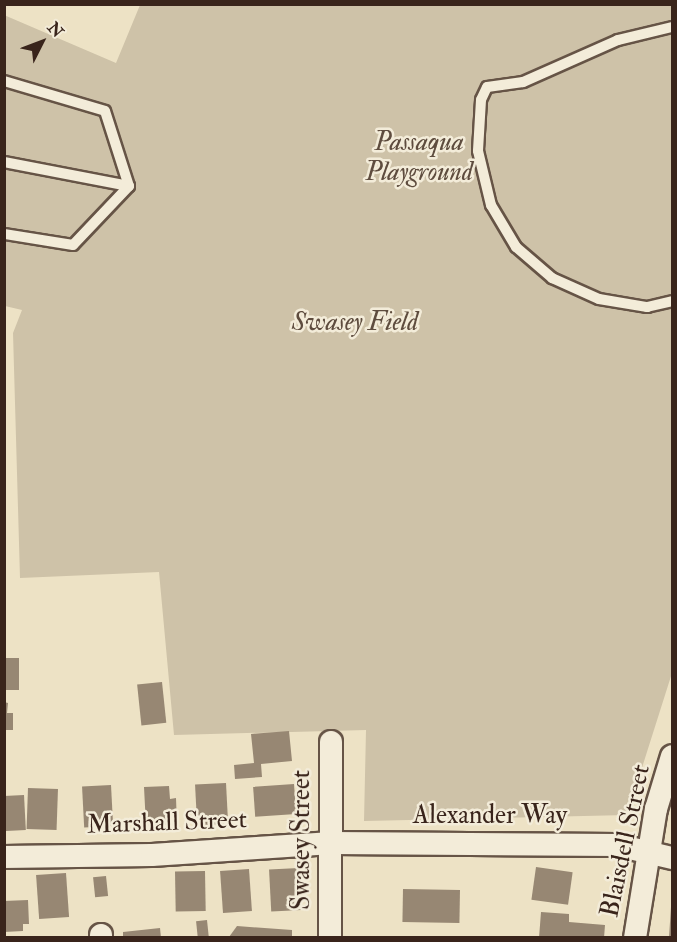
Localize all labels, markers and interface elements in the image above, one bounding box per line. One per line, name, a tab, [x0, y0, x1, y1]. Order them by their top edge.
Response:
north arrow	[12, 12, 72, 72]
text: N	[43, 18, 68, 42]
park label: Passaqua Playground	[365, 127, 473, 188]
park label: Swasey Field	[292, 307, 418, 339]
street label: Blaisdell Street	[595, 762, 657, 920]
street label: Swasey Street	[286, 770, 318, 910]
street label: Alexander Way	[413, 800, 567, 832]
street label: Marshall Street	[87, 805, 247, 841]

